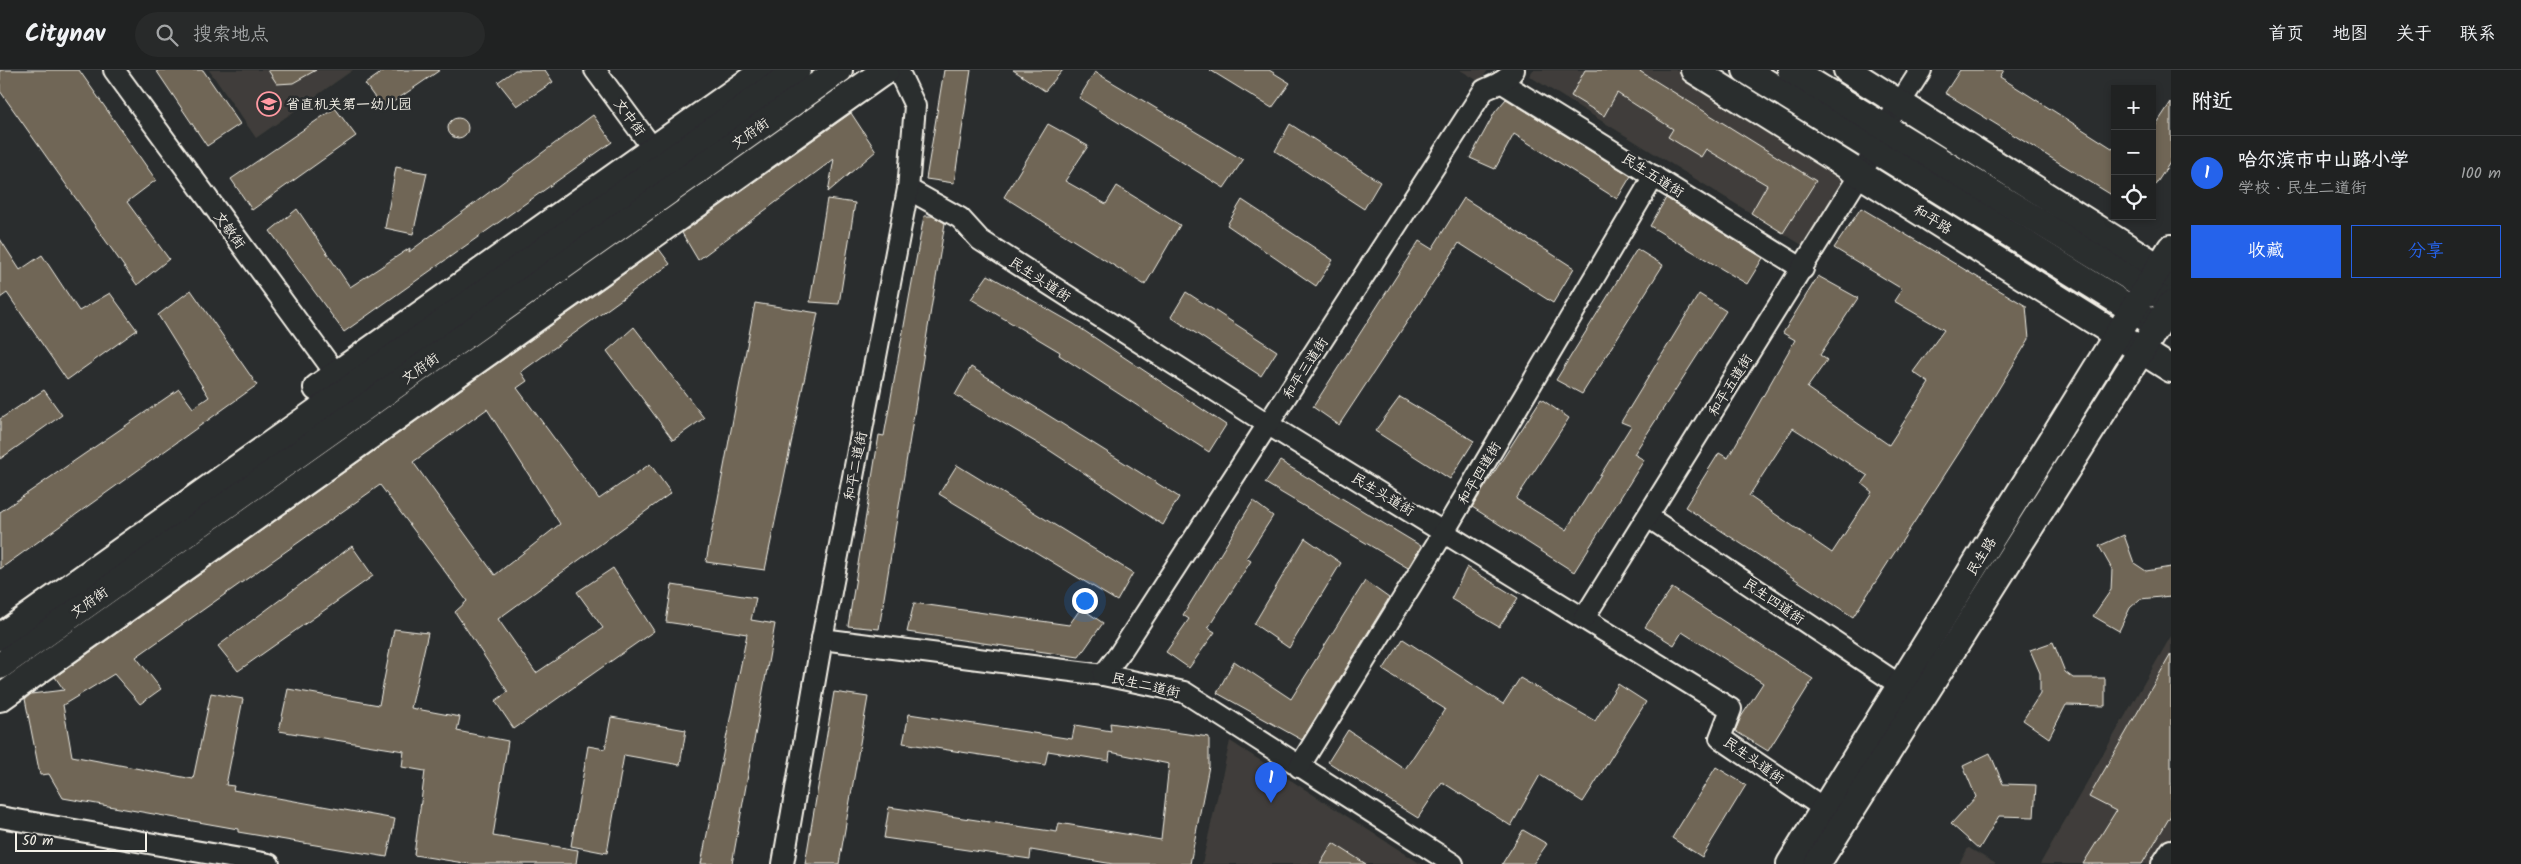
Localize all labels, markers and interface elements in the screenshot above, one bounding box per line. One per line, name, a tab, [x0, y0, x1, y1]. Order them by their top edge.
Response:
search box	[135, 12, 485, 57]
text: Citynav	[25, 15, 105, 54]
text: 搜索地点	[193, 20, 269, 50]
text: 首页	[2268, 20, 2304, 49]
text: 地图	[2332, 20, 2368, 49]
text: 关于	[2396, 20, 2432, 49]
text: 联系	[2460, 20, 2496, 49]
icon: search	[153, 21, 181, 49]
map controls	[2111, 85, 2156, 220]
button: +	[2111, 85, 2156, 130]
text: 附近	[2191, 86, 2233, 119]
school or university icon: 省直机关第一幼儿园	[256, 91, 282, 117]
place label: 省直机关第一幼儿园	[286, 94, 412, 116]
street label: 文中街	[608, 94, 650, 141]
street label: 文府街	[727, 113, 774, 155]
button: −	[2111, 130, 2156, 175]
text: 哈尔滨市中山路小学	[2238, 146, 2409, 176]
street label: 民生五道街	[1617, 148, 1688, 204]
text: 1	[2205, 161, 2209, 186]
text: 100 m	[2461, 161, 2501, 186]
button: locate	[2111, 175, 2156, 220]
text: 学校 · 民生二道街	[2238, 176, 2367, 201]
street label: 和平路	[1909, 199, 1956, 240]
street label: 文敏街	[208, 207, 250, 254]
button: 收藏	[2191, 225, 2341, 278]
button: 分享	[2351, 225, 2501, 278]
street label: 民生头道街	[1004, 252, 1075, 308]
street label: 和平三道街	[1278, 333, 1334, 404]
street label: 文府街	[397, 348, 444, 390]
street label: 和平五道街	[1703, 350, 1759, 421]
street label: 和平二道街	[839, 430, 873, 503]
street label: 和平四道街	[1452, 438, 1507, 509]
street label: 民生头道街	[1347, 467, 1418, 522]
street label: 民生路	[1961, 533, 2002, 580]
street label: 民生四道街	[1738, 573, 1809, 631]
street label: 文府街	[66, 582, 113, 624]
your location	[1072, 588, 1098, 614]
street label: 民生二道街	[1109, 667, 1182, 705]
street label: 民生头道街	[1718, 732, 1788, 790]
pin: 1	[1255, 762, 1287, 803]
scale bar	[15, 829, 148, 852]
text: 50 m	[22, 830, 53, 852]

